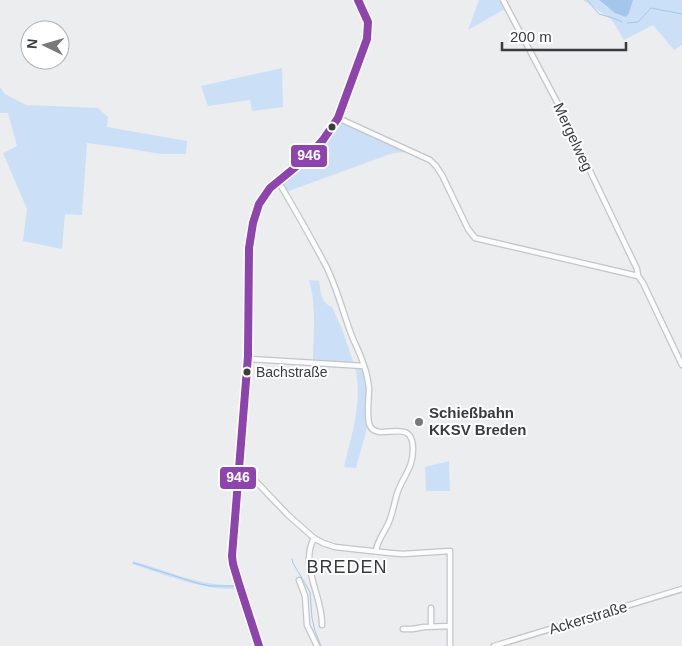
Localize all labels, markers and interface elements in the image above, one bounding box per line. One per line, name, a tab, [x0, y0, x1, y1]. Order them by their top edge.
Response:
north arrow	[20, 20, 70, 70]
scale bar	[502, 20, 626, 52]
text: 200 m	[510, 28, 552, 45]
text: N	[24, 38, 40, 50]
street label: Mergelweg	[550, 100, 597, 174]
unlabelled marker	[327, 122, 337, 132]
line badge: 946	[290, 144, 328, 168]
text: 946	[297, 147, 321, 163]
place label: Bachstraße	[256, 364, 328, 380]
marker: Bachstraße	[242, 367, 252, 377]
place label: Schießbahn KKSV Breden	[429, 404, 527, 438]
marker: Schießbahn KKSV Breden	[413, 416, 425, 428]
line badge: 946	[219, 466, 257, 490]
text: 946	[226, 469, 250, 485]
district label: BREDEN	[306, 557, 388, 577]
street label: Ackerstraße	[547, 598, 629, 637]

